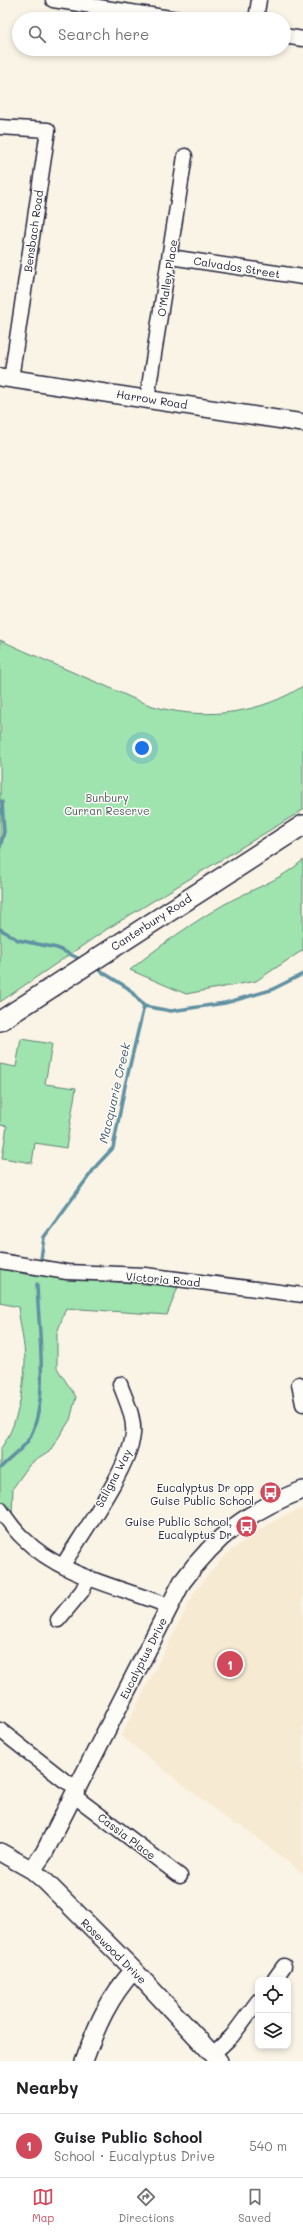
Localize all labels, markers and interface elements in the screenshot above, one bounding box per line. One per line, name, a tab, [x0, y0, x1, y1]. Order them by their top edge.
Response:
search box	[12, 12, 291, 56]
icon: search	[26, 23, 48, 45]
text: Search here	[58, 24, 149, 44]
street label: Bensbach Road	[20, 189, 46, 273]
street label: O'Malley Place	[153, 238, 181, 318]
street label: Calvados Street	[193, 253, 282, 281]
street label: Harrow Road	[115, 386, 189, 412]
your location	[132, 738, 152, 758]
park label: Bunbury Curran Reserve	[64, 790, 150, 818]
street label: Canterbury Road	[108, 890, 194, 954]
water label: Macquarie Creek	[95, 1041, 133, 1145]
street label: Victoria Road	[125, 1268, 201, 1290]
street label: Saligna Way	[91, 1446, 135, 1510]
place label: Eucalyptus Dr opp Guise Public School	[150, 1480, 254, 1508]
bus stop icon: Eucalyptus Dr opp Guise Public School	[257, 1480, 283, 1506]
place label: Guise Public School, Eucalyptus Dr	[125, 1514, 232, 1542]
bus stop icon: Guise Public School, Eucalyptus Dr	[234, 1514, 260, 1540]
street label: Eucalyptus Drive	[116, 1614, 170, 1701]
pin: 1	[217, 1649, 243, 1679]
street label: Cassia Place	[95, 1809, 159, 1863]
street label: Rosewood Drive	[78, 1915, 150, 1987]
map controls	[255, 1977, 291, 2049]
button: locate	[255, 1977, 291, 2013]
button: layers	[255, 2013, 291, 2049]
text: Nearby	[16, 2076, 78, 2098]
text: Guise Public School	[54, 2127, 202, 2147]
text: 1	[26, 2137, 32, 2154]
text: 540 m	[249, 2137, 287, 2154]
text: School · Eucalyptus Drive	[54, 2147, 215, 2164]
tab: Map	[32, 2186, 54, 2225]
tab: Directions	[118, 2186, 174, 2225]
tab: Saved	[238, 2186, 271, 2225]

